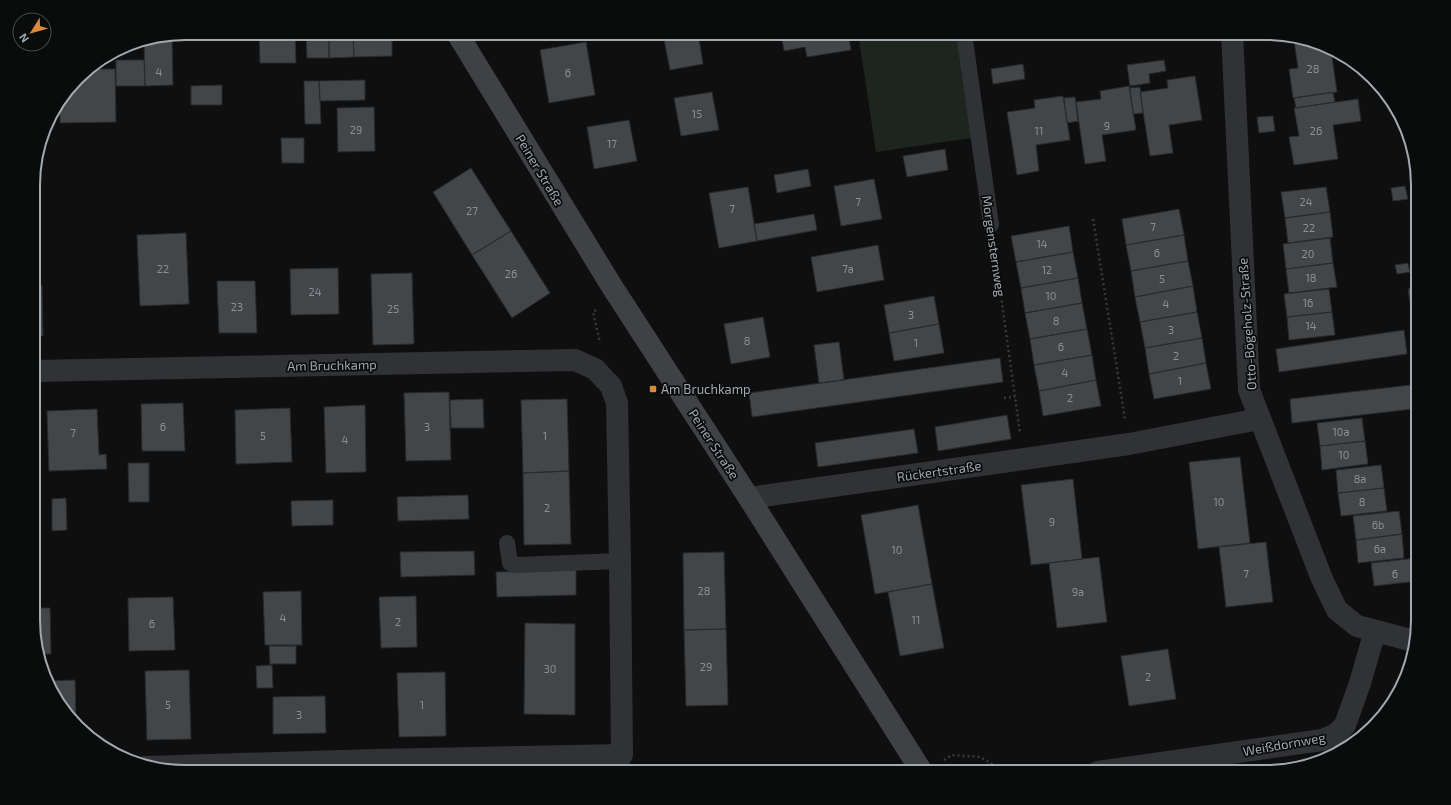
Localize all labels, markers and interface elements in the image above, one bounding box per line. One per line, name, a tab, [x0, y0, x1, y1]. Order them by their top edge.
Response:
north arrow	[12, 12, 52, 52]
text: N	[16, 31, 31, 45]
house number: 28	[1307, 62, 1319, 75]
house number: 4	[156, 65, 163, 78]
house number: 6	[565, 66, 571, 79]
house number: 15	[692, 107, 702, 120]
house number: 9	[1104, 119, 1110, 132]
house number: 29	[350, 123, 362, 136]
house number: 11	[1035, 124, 1043, 137]
house number: 26	[1310, 124, 1322, 137]
street label: Peiner Straße	[512, 131, 568, 209]
house number: 17	[607, 137, 617, 150]
street label: Morgensternweg	[979, 194, 1009, 298]
house number: 7	[855, 195, 861, 208]
house number: 24	[1300, 195, 1313, 208]
house number: 7	[729, 202, 735, 215]
house number: 27	[466, 204, 478, 217]
house number: 7	[1150, 220, 1156, 233]
house number: 22	[1303, 221, 1315, 234]
house number: 14	[1036, 237, 1048, 250]
house number: 6	[1154, 246, 1160, 259]
house number: 20	[1302, 247, 1314, 260]
street label: Otto-Bögeholz-Straße	[1234, 257, 1260, 391]
house number: 22	[157, 262, 169, 275]
house number: 7a	[842, 262, 854, 275]
house number: 12	[1042, 263, 1052, 276]
house number: 26	[505, 267, 517, 280]
house number: 18	[1305, 271, 1317, 284]
house number: 5	[1159, 272, 1165, 285]
house number: 24	[309, 285, 322, 298]
house number: 10	[1045, 289, 1057, 302]
house number: 16	[1303, 296, 1313, 309]
house number: 4	[1163, 297, 1170, 310]
house number: 23	[231, 300, 243, 313]
house number: 25	[387, 302, 399, 315]
house number: 3	[908, 308, 914, 321]
house number: 8	[1053, 314, 1059, 327]
house number: 14	[1305, 319, 1317, 332]
house number: 3	[1168, 323, 1174, 336]
house number: 8	[744, 334, 750, 347]
house number: 1	[914, 336, 918, 349]
house number: 6	[1058, 340, 1064, 353]
house number: 2	[1173, 349, 1179, 362]
street label: Am Bruchkamp	[287, 356, 377, 374]
house number: 4	[1062, 366, 1069, 379]
house number: 1	[1178, 374, 1182, 387]
place label: Am Bruchkamp	[661, 381, 751, 397]
marker: Am Bruchkamp	[648, 384, 658, 394]
house number: 2	[1067, 391, 1073, 404]
street label: Peiner Straße	[685, 406, 743, 482]
house number: 6	[160, 420, 166, 433]
house number: 3	[424, 420, 430, 433]
house number: 10a	[1332, 425, 1350, 438]
house number: 7	[70, 426, 76, 439]
house number: 5	[260, 429, 266, 442]
house number: 1	[543, 429, 547, 442]
house number: 4	[342, 433, 349, 446]
house number: 10	[1338, 448, 1350, 461]
street label: Rückertstraße	[896, 457, 982, 485]
house number: 8a	[1354, 472, 1366, 485]
house number: 10	[1213, 495, 1225, 508]
house number: 8	[1359, 495, 1365, 508]
house number: 2	[544, 501, 550, 514]
house number: 9	[1049, 515, 1055, 528]
house number: 6b	[1372, 518, 1384, 531]
house number: 6a	[1374, 542, 1386, 555]
house number: 10	[891, 543, 903, 556]
house number: 7	[1243, 567, 1249, 580]
house number: 6	[1392, 567, 1398, 580]
house number: 28	[698, 584, 710, 597]
house number: 9a	[1072, 585, 1084, 598]
house number: 4	[280, 611, 287, 624]
house number: 11	[912, 613, 920, 626]
house number: 2	[395, 615, 401, 628]
house number: 6	[149, 617, 155, 630]
house number: 29	[700, 660, 712, 673]
house number: 30	[544, 662, 556, 675]
house number: 2	[1145, 670, 1151, 683]
house number: 5	[165, 698, 171, 711]
house number: 1	[420, 698, 424, 711]
house number: 3	[296, 708, 302, 721]
street label: Weißdornweg	[1241, 729, 1327, 759]

